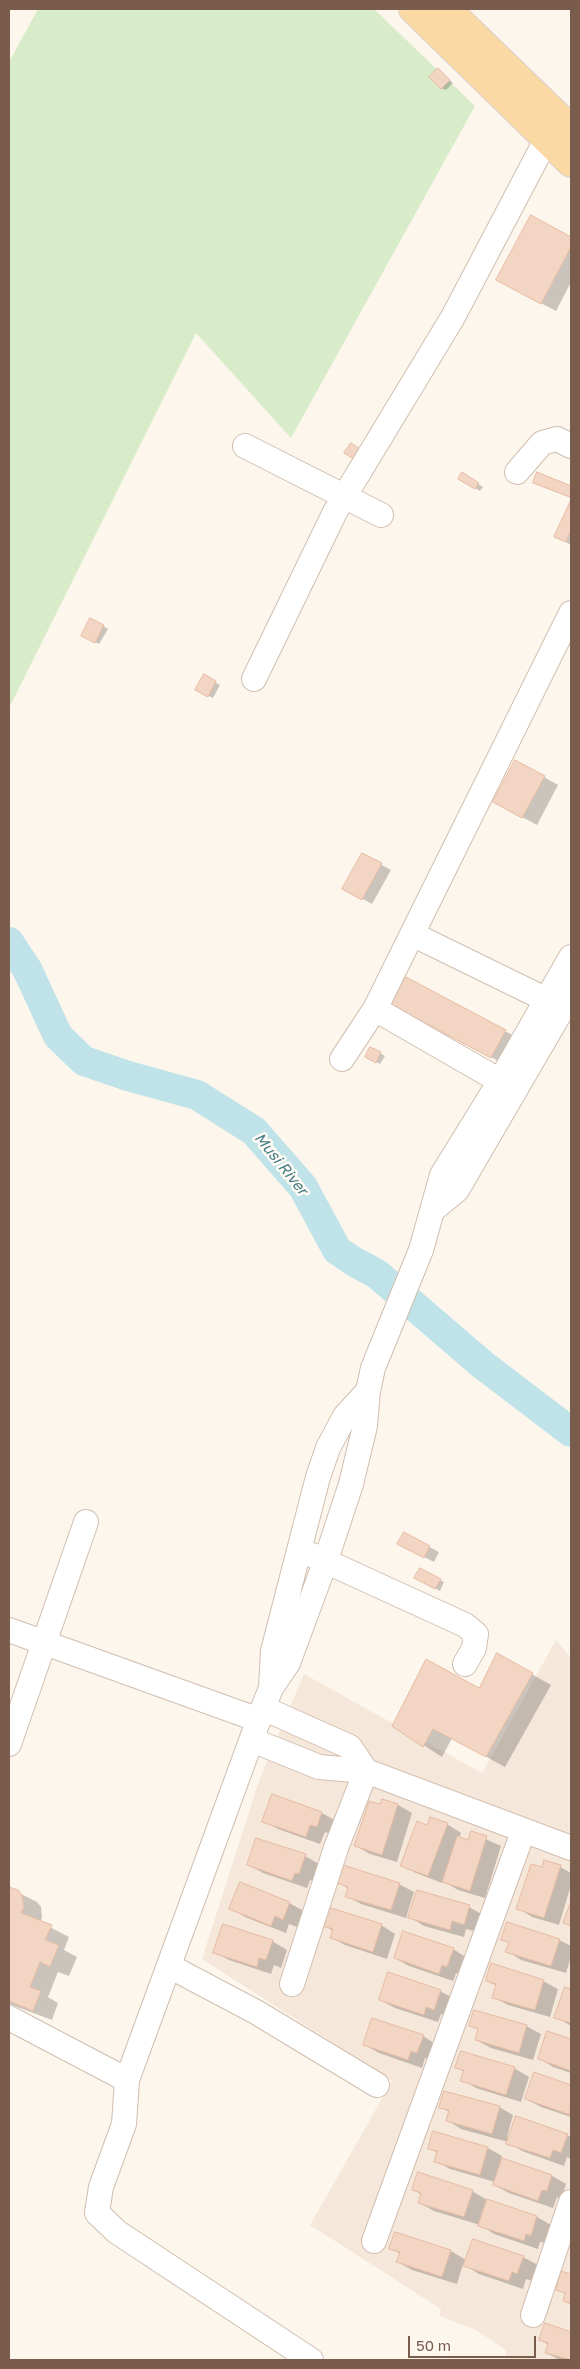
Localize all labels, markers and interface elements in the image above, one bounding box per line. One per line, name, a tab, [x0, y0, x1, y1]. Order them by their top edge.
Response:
water label: Musi River	[251, 1129, 311, 1199]
scale bar	[410, 2326, 538, 2358]
text: 50 m	[416, 2336, 451, 2354]

